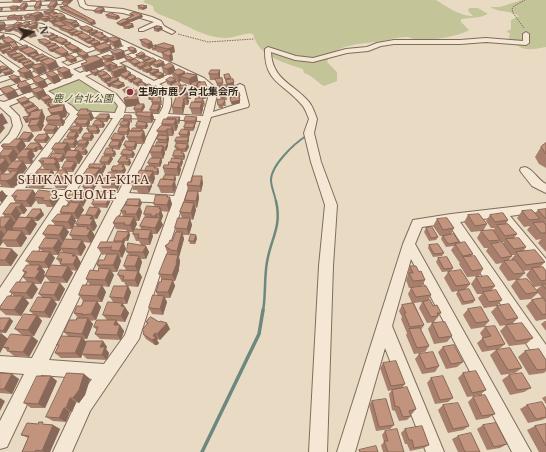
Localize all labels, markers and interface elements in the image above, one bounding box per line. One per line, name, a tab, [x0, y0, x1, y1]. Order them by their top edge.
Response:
north arrow	[12, 12, 52, 52]
text: N	[36, 25, 52, 35]
place label: 生駒市鹿ノ台北集会所	[138, 86, 238, 98]
marker: 生駒市鹿ノ台北集会所	[125, 87, 135, 97]
park label: 鹿ノ台北公園	[53, 93, 113, 105]
district label: SHIKANODAI-KITA 3-CHOME	[18, 172, 150, 203]

